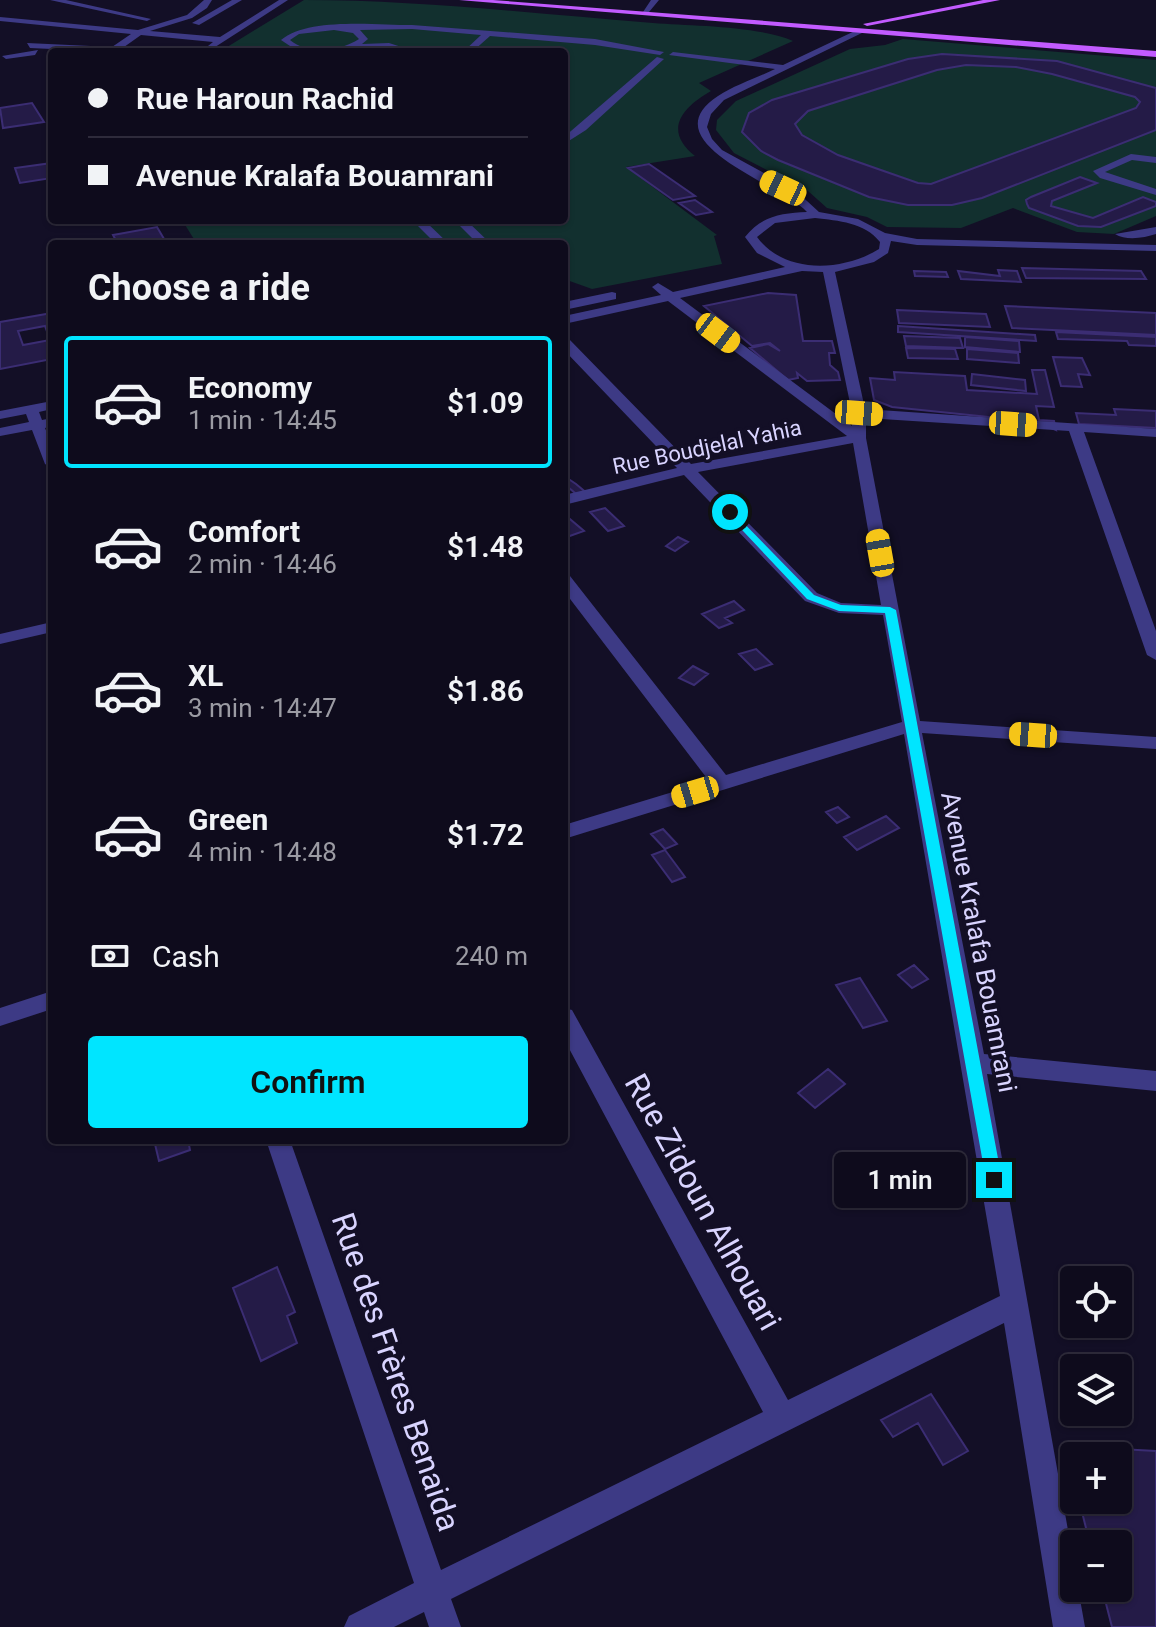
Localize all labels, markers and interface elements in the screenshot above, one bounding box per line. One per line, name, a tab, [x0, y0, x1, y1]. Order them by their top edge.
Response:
text: Rue Haroun Rachid	[136, 81, 394, 116]
text: Avenue Kralafa Bouamrani	[136, 158, 494, 193]
car	[756, 167, 810, 209]
text: Choose a ride	[88, 267, 310, 309]
car	[692, 309, 744, 357]
icon: car	[92, 366, 164, 438]
text: Economy	[188, 370, 312, 405]
text: $1.09	[447, 385, 524, 420]
car	[834, 399, 884, 427]
text: 1 min · 14:45	[188, 405, 337, 435]
car	[988, 410, 1038, 438]
street label: Rue Boudjelal Yahia	[610, 415, 804, 479]
route start	[712, 494, 748, 530]
icon: car	[92, 510, 164, 582]
text: Comfort	[188, 514, 300, 549]
car	[864, 527, 896, 579]
text: $1.48	[447, 529, 524, 564]
text: 2 min · 14:46	[188, 549, 337, 579]
icon: car	[92, 654, 164, 726]
text: XL	[188, 658, 223, 693]
text: $1.86	[447, 673, 524, 708]
text: 3 min · 14:47	[188, 693, 337, 723]
car	[1008, 721, 1058, 749]
car	[669, 774, 721, 810]
street label: Avenue Kralafa Bouamrani	[935, 789, 1023, 1095]
icon: car	[92, 798, 164, 870]
text: Green	[188, 802, 268, 837]
text: $1.72	[447, 817, 524, 852]
text: 4 min · 14:48	[188, 837, 337, 867]
icon: cash	[88, 934, 132, 978]
text: Cash	[152, 939, 220, 974]
text: 240 m	[455, 941, 528, 971]
button: Confirm	[88, 1036, 528, 1128]
street label: Rue Zidoun Alhouari	[617, 1067, 789, 1337]
callout: 1 min	[834, 1152, 966, 1208]
route end	[976, 1162, 1012, 1198]
text: 1 min	[867, 1165, 933, 1195]
street label: Rue des Frères Benaida	[324, 1208, 468, 1536]
map controls	[1060, 1266, 1132, 1602]
button: locate	[1060, 1266, 1132, 1338]
button: layers	[1060, 1354, 1132, 1426]
button: +	[1060, 1442, 1132, 1514]
button: −	[1060, 1530, 1132, 1602]

